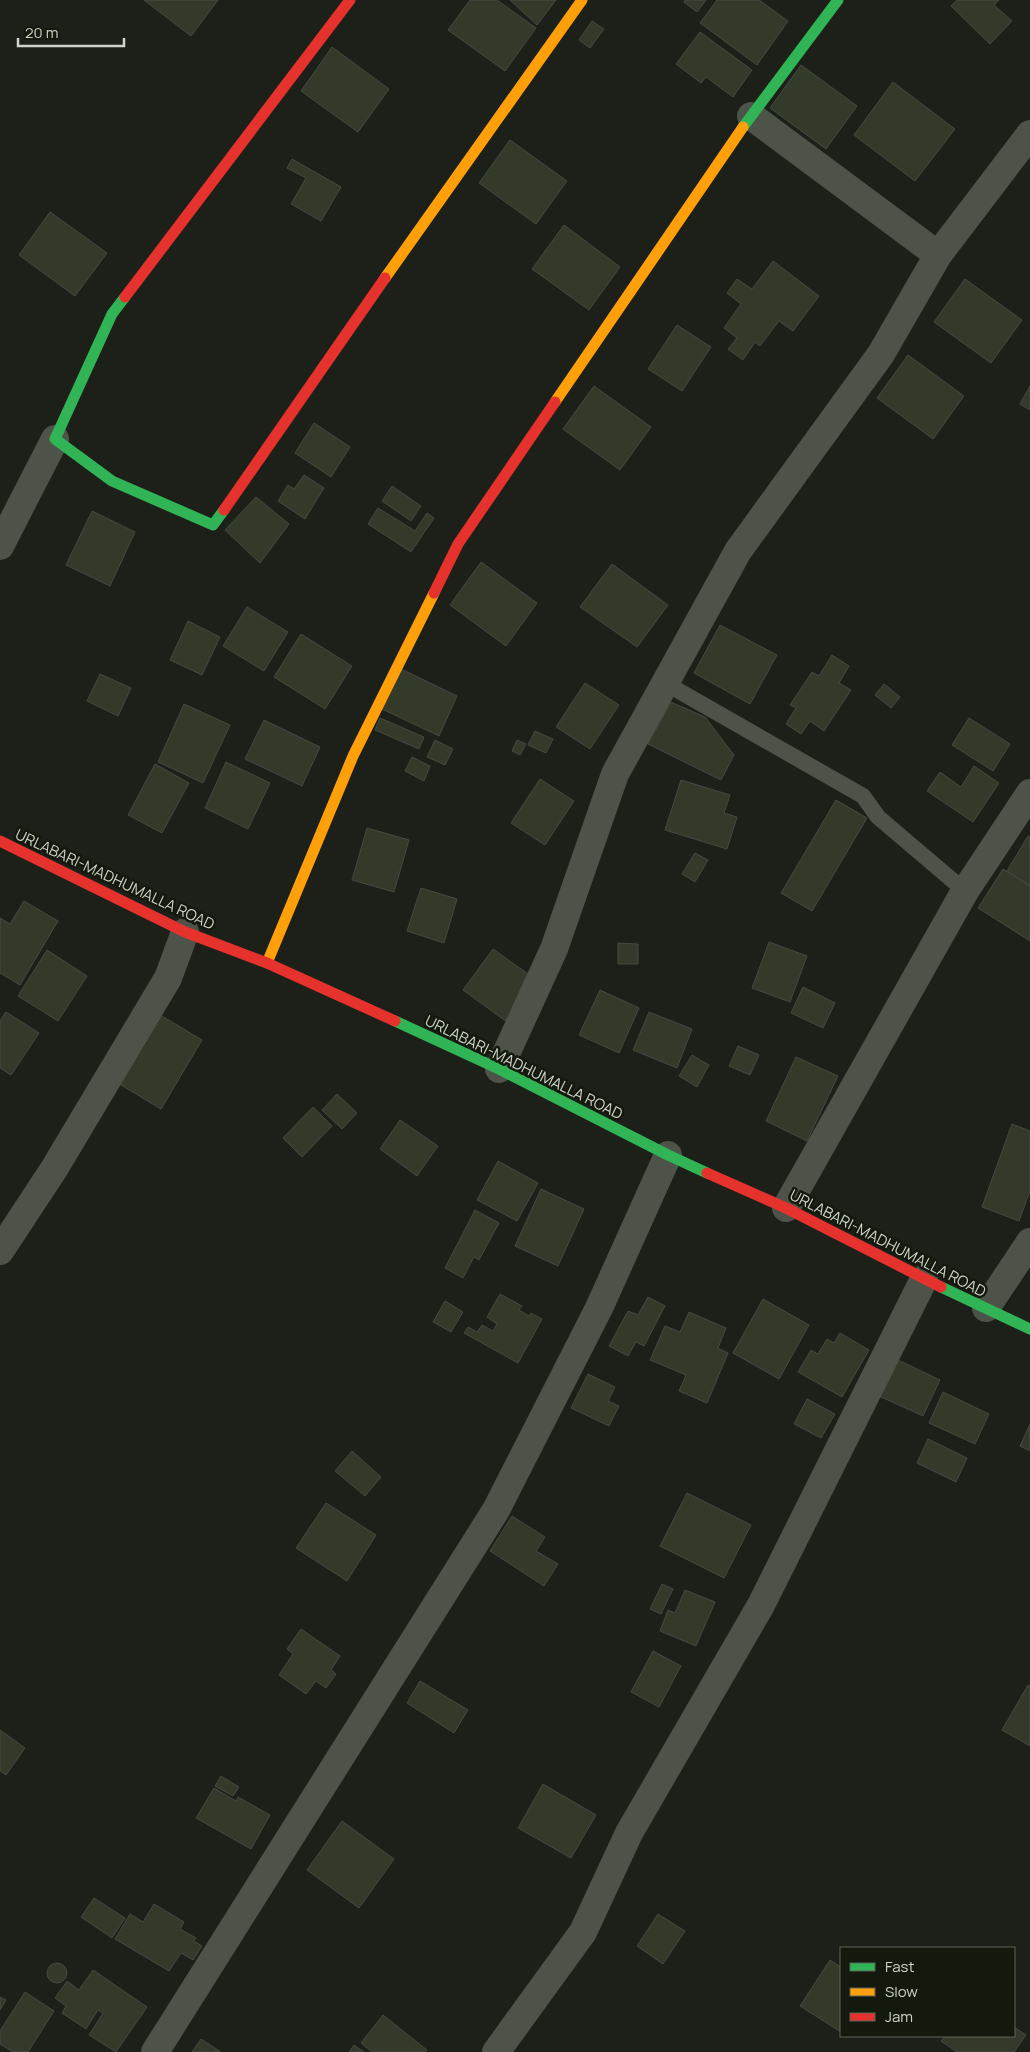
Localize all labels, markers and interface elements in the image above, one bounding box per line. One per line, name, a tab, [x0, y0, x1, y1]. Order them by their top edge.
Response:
scale bar	[18, 15, 124, 47]
text: 20 m	[25, 22, 58, 43]
street label: URLABARI-MADHUMALLA ROAD	[12, 824, 218, 934]
street label: URLABARI-MADHUMALLA ROAD	[422, 1010, 626, 1124]
street label: URLABARI-MADHUMALLA ROAD	[786, 1184, 990, 1302]
legend	[840, 1947, 1015, 2037]
text: Fast	[885, 1956, 914, 1977]
text: Slow	[885, 1981, 918, 2002]
text: Jam	[885, 2006, 913, 2027]

